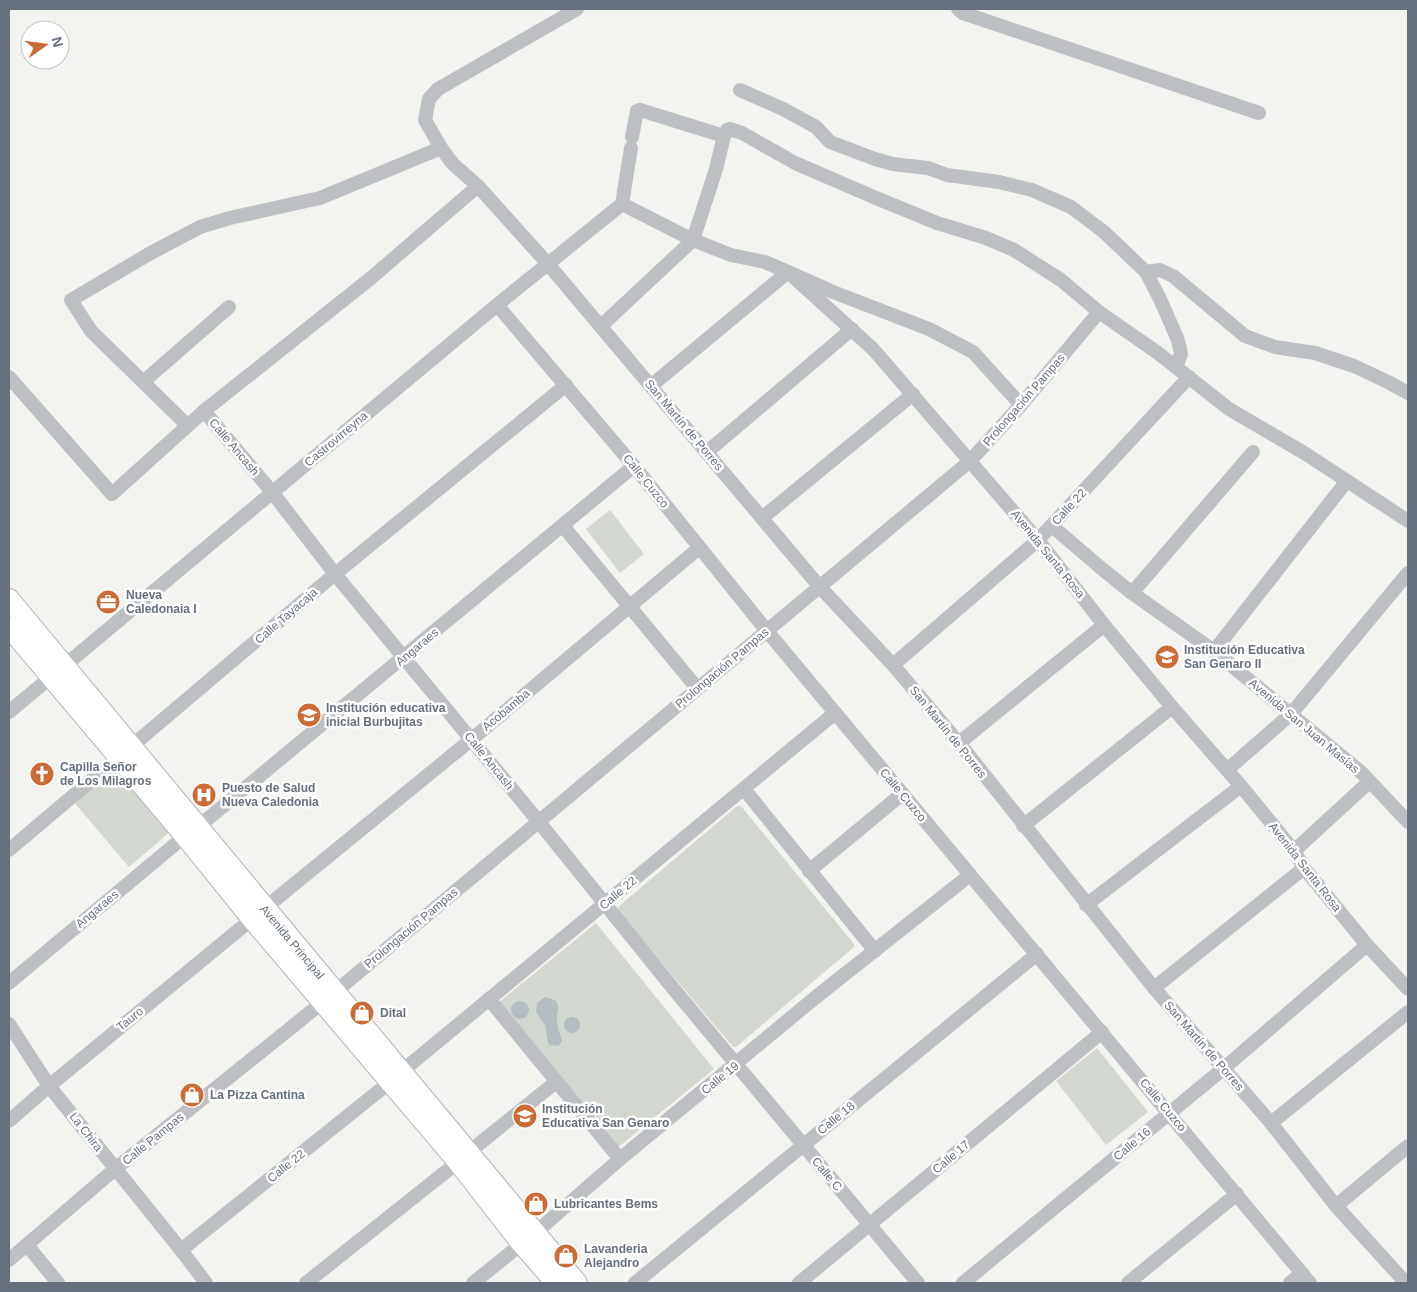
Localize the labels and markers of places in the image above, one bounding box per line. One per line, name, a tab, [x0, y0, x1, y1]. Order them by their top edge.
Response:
place label: Nueva Caledonaia I	[126, 588, 197, 616]
office icon: Nueva Caledonaia I	[95, 589, 121, 615]
place label: Institución Educativa San Genaro II	[1184, 643, 1305, 671]
school or university icon: Institución Educativa San Genaro II	[1154, 644, 1180, 670]
place label: Institución educativa inicial Burbujitas	[326, 701, 446, 729]
school or university icon: Institución educativa inicial Burbujitas	[296, 702, 322, 728]
place label: Capilla Señor de Los Milagros	[60, 760, 152, 788]
church icon: Capilla Señor de Los Milagros	[29, 761, 55, 787]
place label: Puesto de Salud Nueva Caledonia	[222, 781, 319, 809]
hospital icon: Puesto de Salud Nueva Caledonia	[191, 782, 217, 808]
shop icon: Dital	[349, 1000, 375, 1026]
place label: Dital	[380, 1006, 406, 1020]
shop icon: La Pizza Cantina	[179, 1082, 205, 1108]
place label: La Pizza Cantina	[210, 1088, 305, 1102]
place label: Institución Educativa San Genaro	[542, 1102, 669, 1130]
school or university icon: Institución Educativa San Genaro	[512, 1103, 538, 1129]
shop icon: Lubricantes Bems	[523, 1191, 549, 1217]
place label: Lubricantes Bems	[554, 1197, 658, 1211]
place label: Lavanderia Alejandro	[584, 1242, 648, 1270]
shop icon: Lavanderia Alejandro	[553, 1243, 579, 1269]

